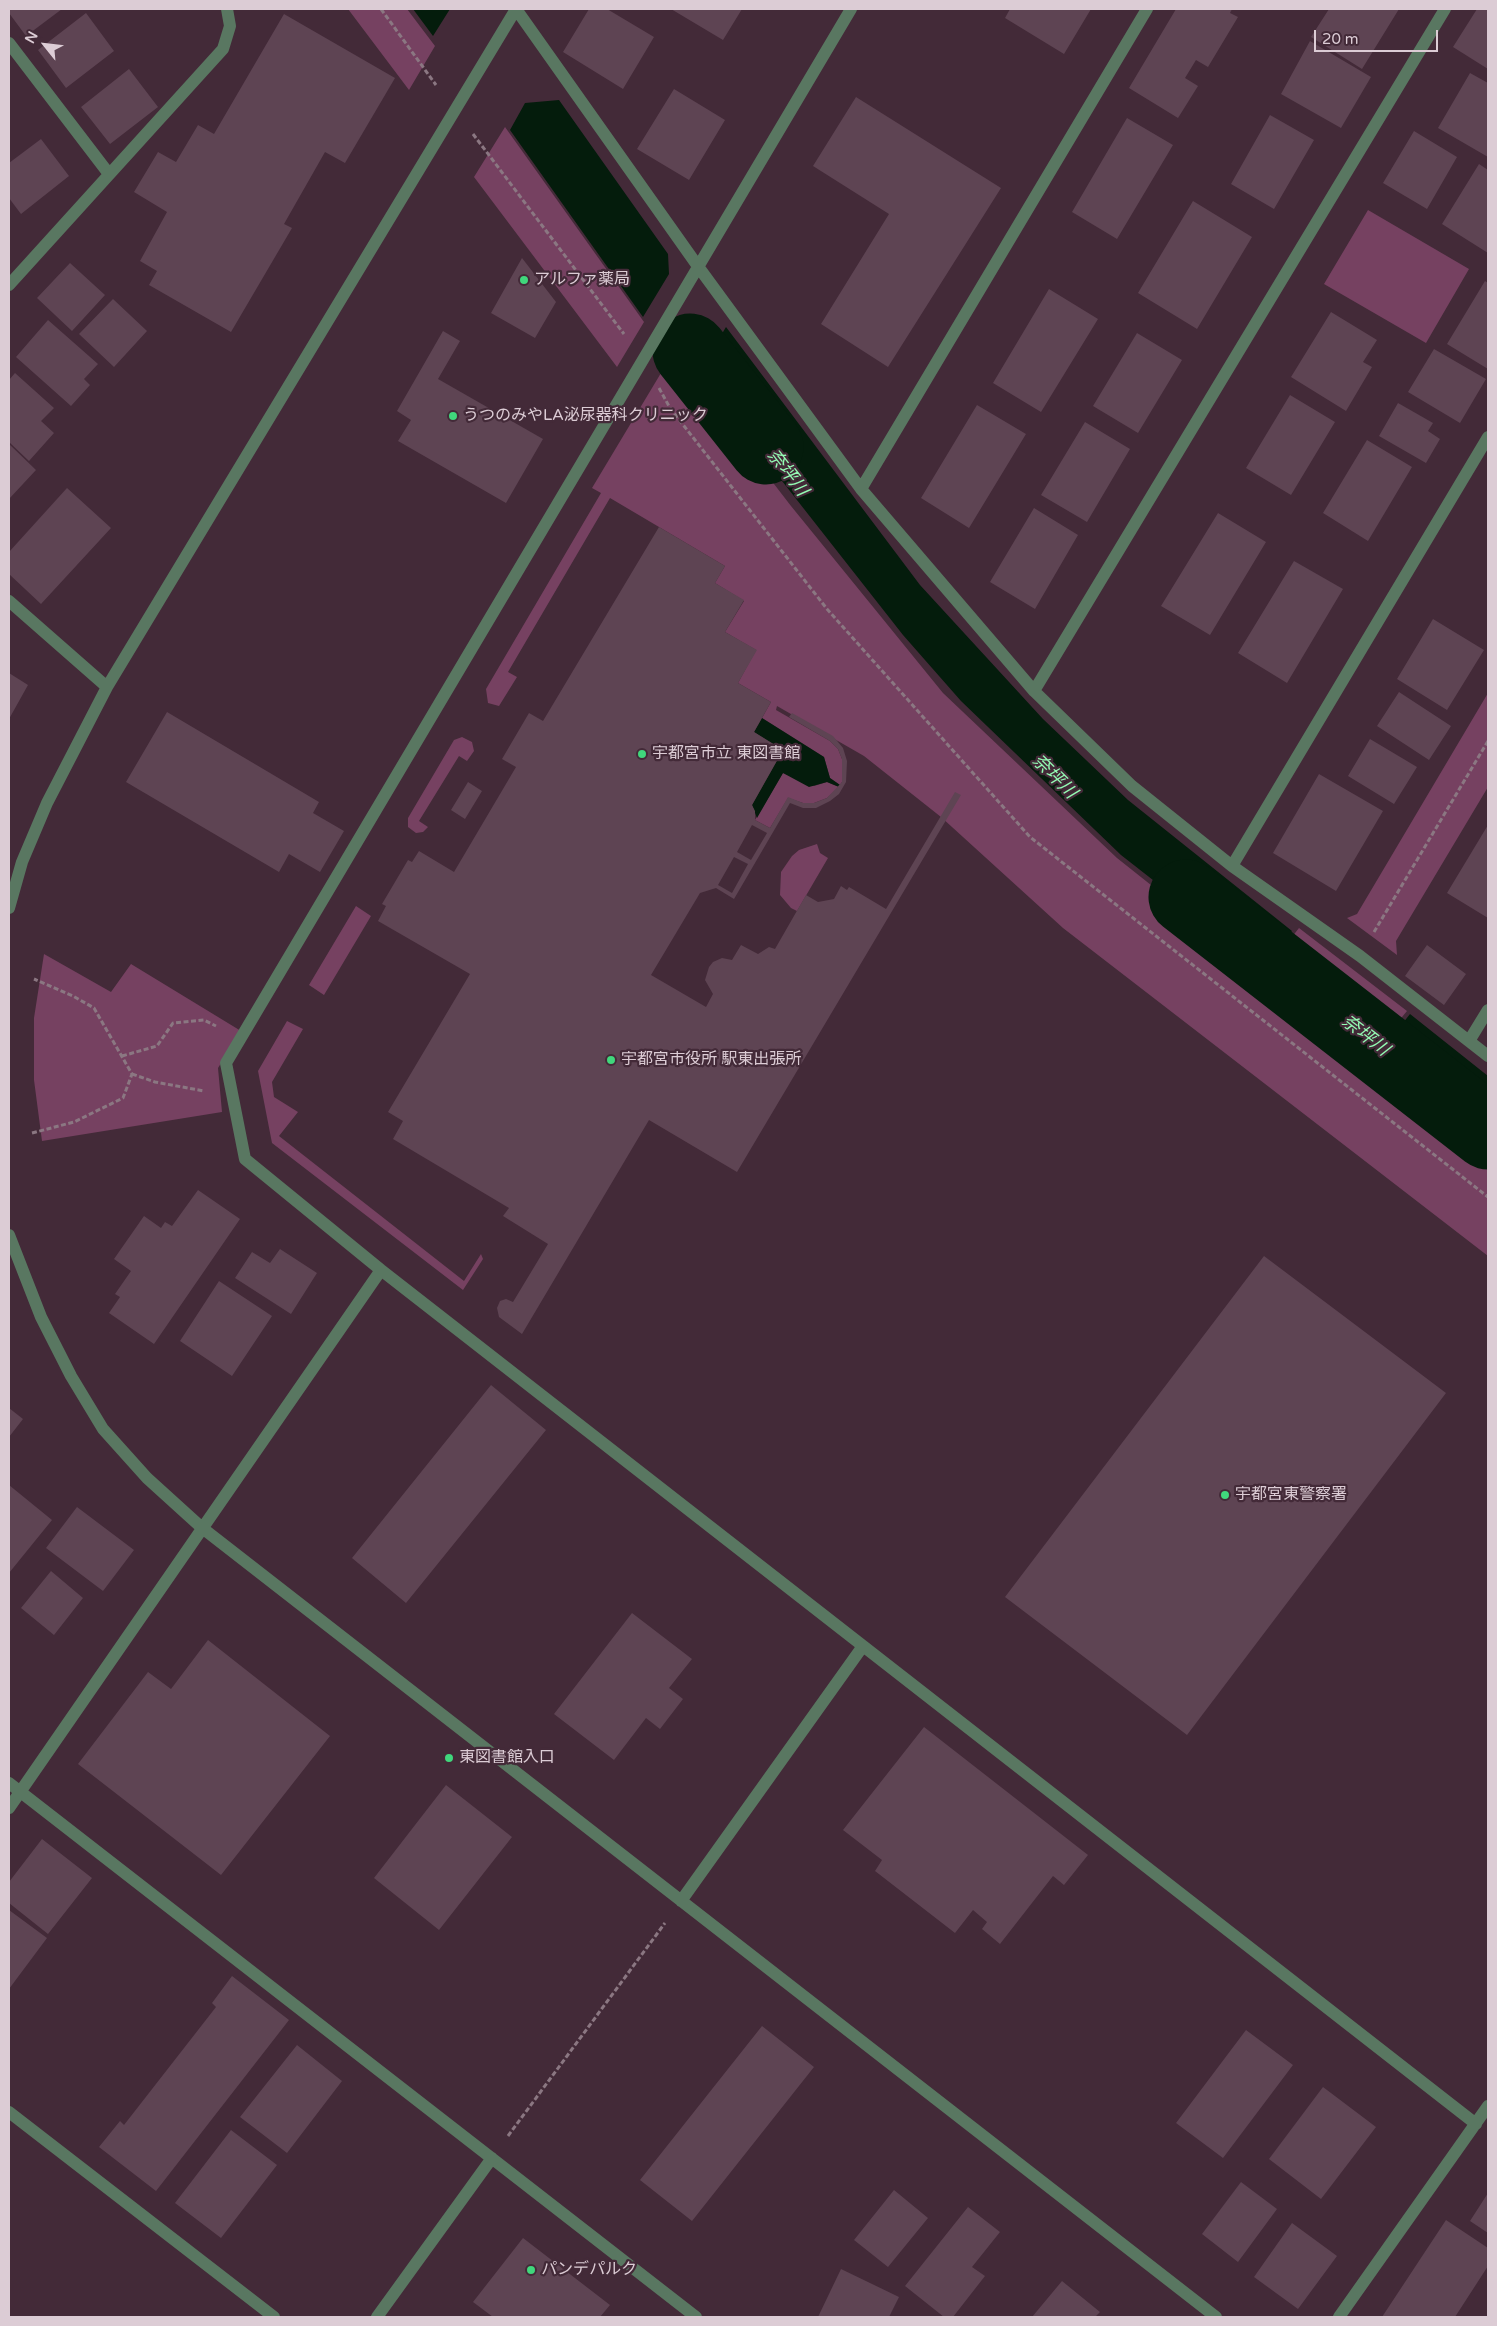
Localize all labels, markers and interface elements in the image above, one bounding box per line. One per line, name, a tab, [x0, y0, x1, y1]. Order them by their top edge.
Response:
north arrow	[20, 20, 70, 70]
scale bar	[1317, 20, 1441, 52]
text: N	[21, 28, 42, 47]
text: 20 m	[1322, 30, 1359, 48]
place label: アルファ薬局	[534, 270, 630, 290]
marker: アルファ薬局	[518, 274, 530, 286]
place label: うつのみやLA泌尿器科クリニック	[463, 406, 708, 426]
marker: うつのみやLA泌尿器科クリニック	[447, 410, 459, 422]
water label: 奈坪川	[762, 445, 812, 501]
place label: 宇都宮市立 東図書館	[652, 744, 800, 764]
marker: 宇都宮市立 東図書館	[636, 748, 648, 760]
water label: 奈坪川	[1027, 750, 1081, 804]
water label: 奈坪川	[1337, 1011, 1393, 1061]
place label: 宇都宮市役所 駅東出張所	[621, 1050, 801, 1070]
marker: 宇都宮市役所 駅東出張所	[605, 1054, 617, 1066]
place label: 宇都宮東警察署	[1235, 1485, 1347, 1505]
marker: 宇都宮東警察署	[1219, 1489, 1231, 1501]
place label: 東図書館入口	[459, 1748, 555, 1768]
marker: 東図書館入口	[443, 1752, 455, 1764]
place label: パンデパルク	[541, 2260, 637, 2280]
marker: パンデパルク	[525, 2264, 537, 2276]

